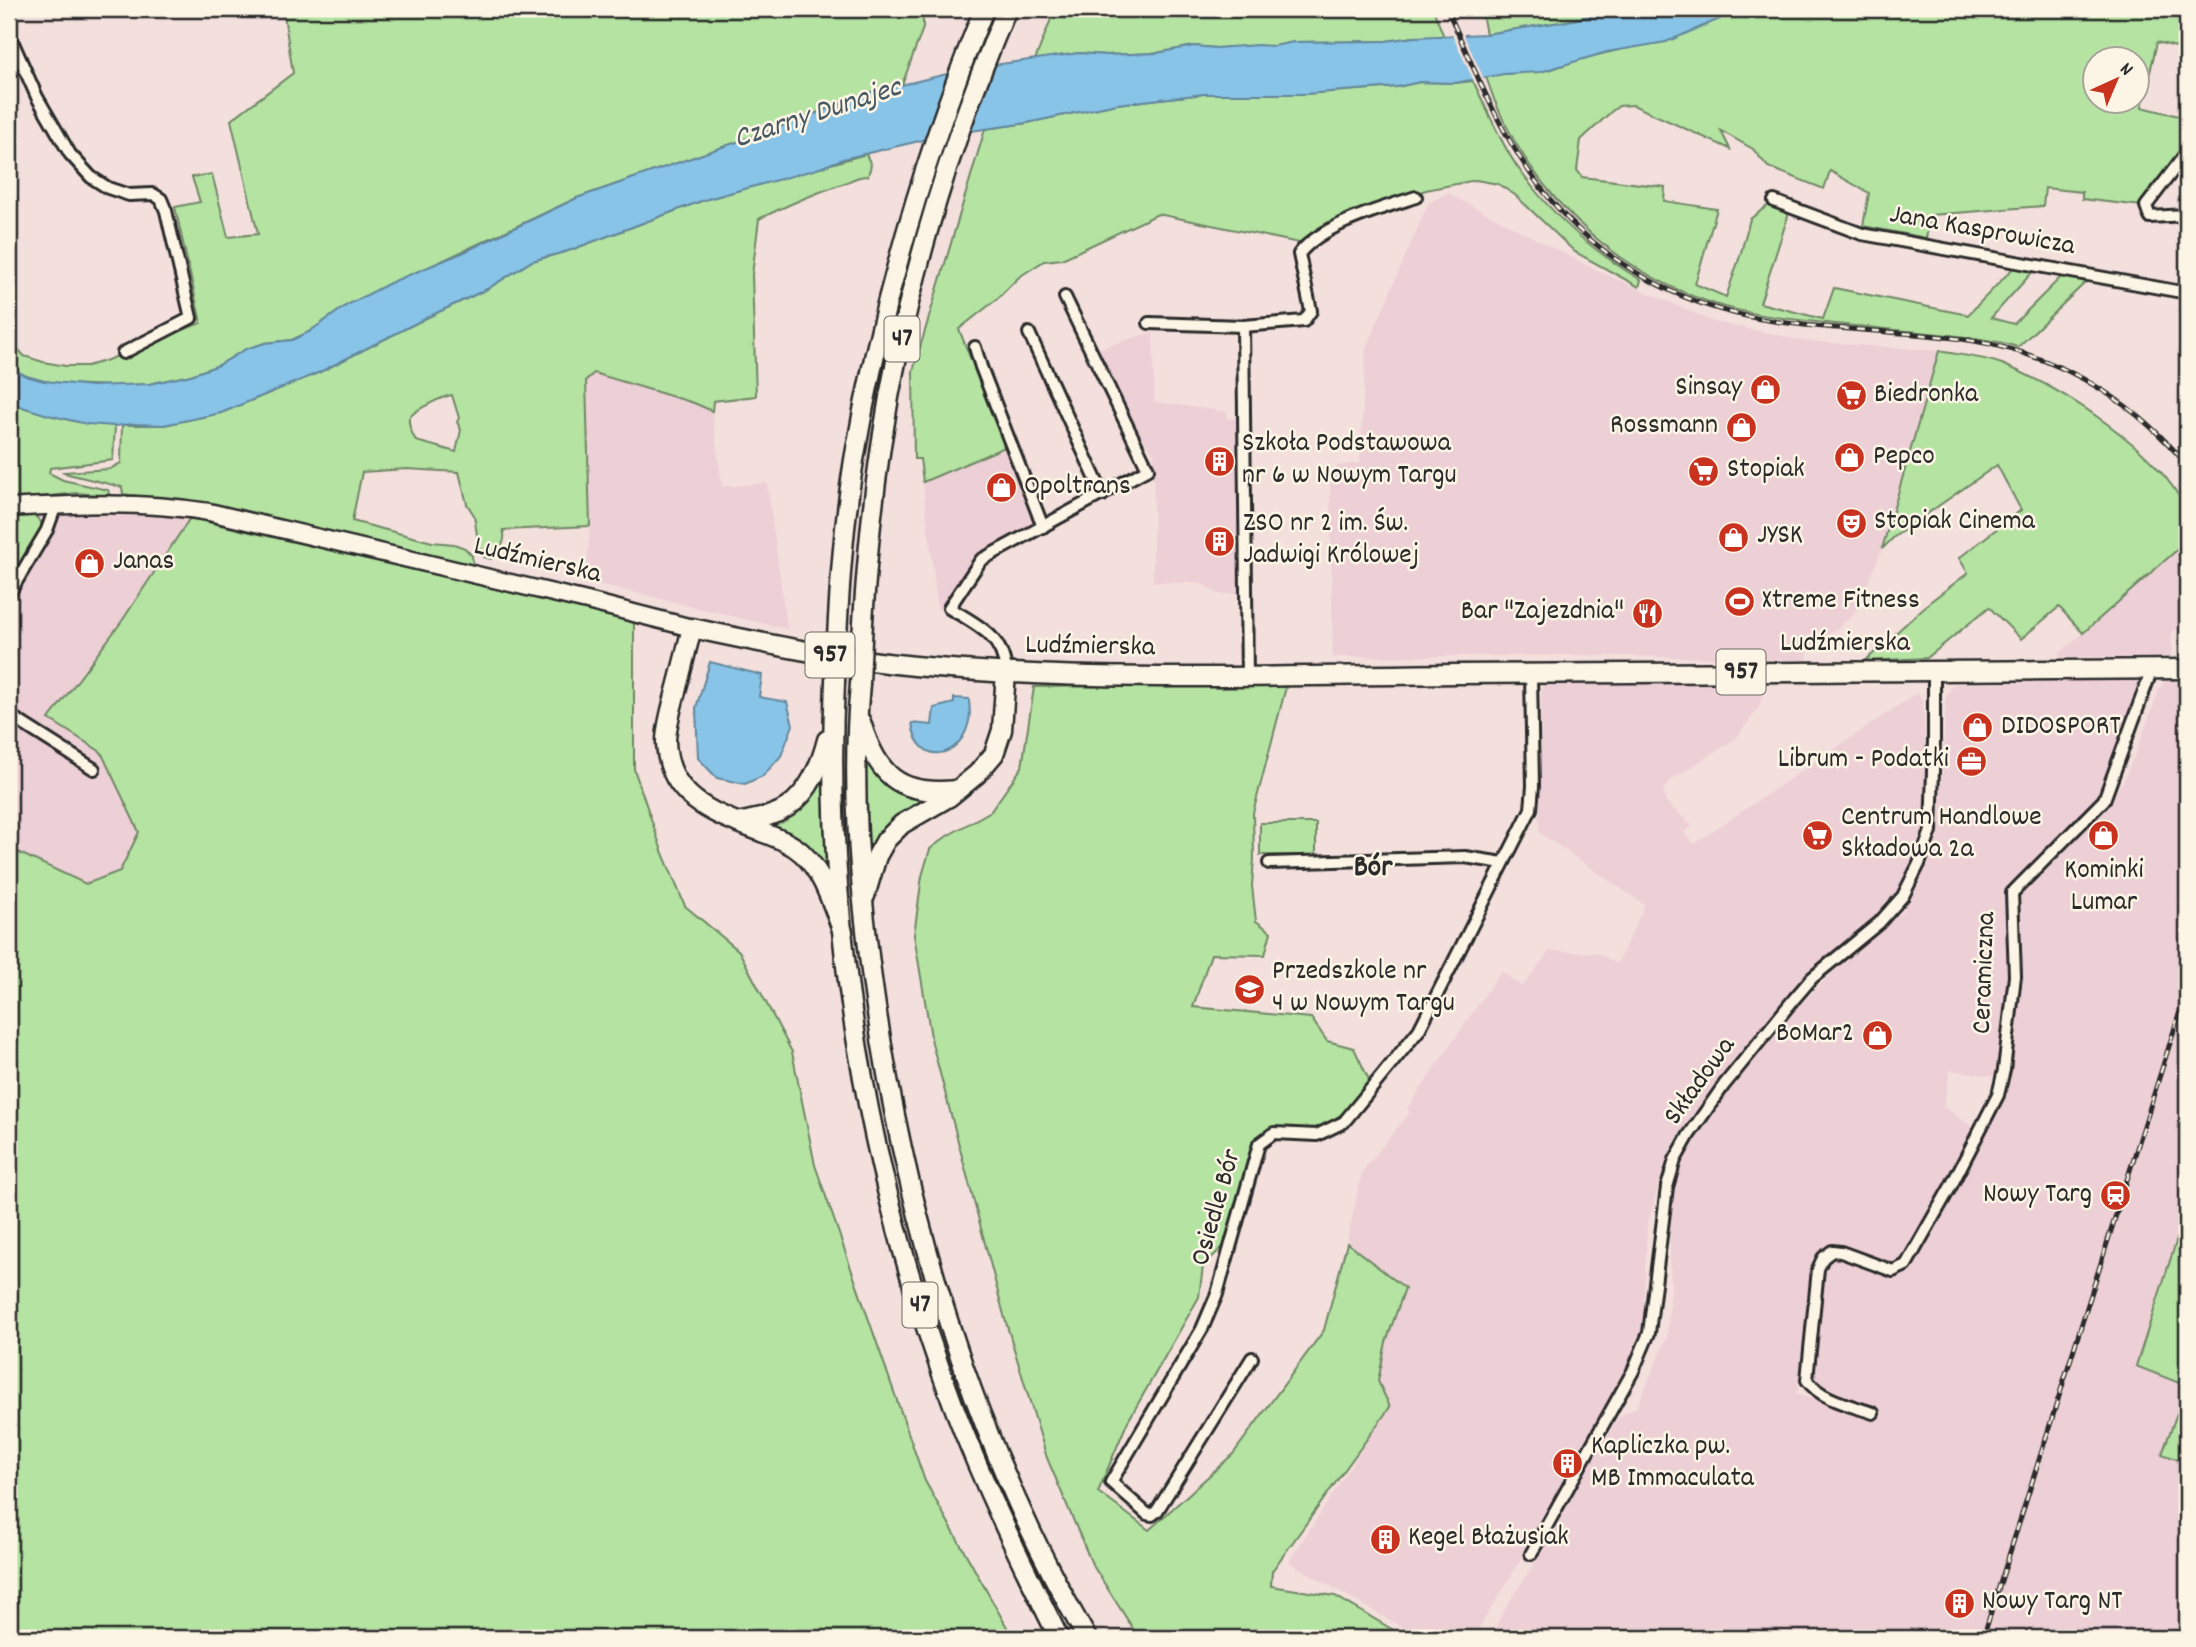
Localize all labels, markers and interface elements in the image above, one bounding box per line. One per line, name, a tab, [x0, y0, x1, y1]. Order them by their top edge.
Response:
north arrow	[2080, 46, 2150, 116]
text: N	[2113, 57, 2138, 83]
water label: Czarny Dunajec	[729, 67, 909, 162]
street label: Jana Kasprowicza	[1886, 196, 2079, 268]
road number: 47	[884, 316, 920, 362]
place label: Sinsay	[1675, 369, 1743, 409]
shop icon: Sinsay	[1748, 372, 1782, 406]
place label: Biedronka	[1874, 376, 1979, 416]
supermarket icon: Biedronka	[1834, 379, 1868, 413]
place label: Rossmann	[1610, 407, 1718, 447]
shop icon: Rossmann	[1724, 410, 1758, 444]
place label: Szkoła Podstawowa nr 6 w Nowym Targu	[1242, 425, 1457, 497]
place label: Pepco	[1873, 438, 1935, 478]
shop icon: Pepco	[1833, 441, 1867, 475]
building icon: Szkoła Podstawowa nr 6 w Nowym Targu	[1202, 444, 1236, 478]
place label: Stopiak	[1727, 451, 1805, 491]
supermarket icon: Stopiak	[1687, 454, 1721, 488]
place label: Opoltrans	[1024, 468, 1131, 508]
shop icon: Opoltrans	[984, 471, 1018, 505]
place label: Stopiak Cinema	[1874, 503, 2036, 543]
place label: ZSO nr 2 im. Św. Jadwigi Królowej	[1243, 505, 1419, 577]
theatre icon: Stopiak Cinema	[1834, 506, 1868, 540]
place label: JYSK	[1757, 517, 1803, 557]
shop icon: JYSK	[1717, 520, 1751, 554]
building icon: ZSO nr 2 im. Św. Jadwigi Królowej	[1203, 524, 1237, 558]
street label: Ludźmierska	[469, 528, 606, 596]
place label: Janas	[113, 543, 174, 583]
shop icon: Janas	[73, 546, 107, 580]
place label: Xtreme Fitness	[1762, 582, 1920, 622]
sports icon: Xtreme Fitness	[1722, 585, 1756, 619]
place label: Bar "Zajezdnia"	[1461, 593, 1624, 633]
restaurant icon: Bar "Zajezdnia"	[1630, 596, 1664, 630]
street label: Ludźmierska	[1780, 625, 1911, 665]
street label: Ludźmierska	[1025, 627, 1156, 669]
road number: 957	[806, 632, 854, 678]
road number: 957	[1716, 650, 1766, 694]
place label: DIDOSPORT	[2001, 708, 2121, 748]
shop icon: DIDOSPORT	[1961, 711, 1995, 745]
place label: Librum - Podatki	[1778, 741, 1949, 781]
office icon: Librum - Podatki	[1955, 744, 1989, 778]
place label: Centrum Handlowe Składowa 2a	[1841, 799, 2042, 871]
supermarket icon: Centrum Handlowe Składowa 2a	[1801, 818, 1835, 852]
shop icon: Kominki Lumar	[2087, 818, 2121, 852]
district label: Bór	[1354, 848, 1393, 891]
place label: Kominki Lumar	[2064, 852, 2144, 924]
street label: Ceramiczna	[1964, 910, 2008, 1035]
place label: Przedszkole nr 4 w Nowym Targu	[1272, 953, 1455, 1025]
school or university icon: Przedszkole nr 4 w Nowym Targu	[1232, 972, 1266, 1006]
place label: BoMar2	[1776, 1015, 1854, 1055]
shop icon: BoMar2	[1860, 1018, 1894, 1052]
street label: Składowa	[1655, 1029, 1747, 1135]
street label: Osiedle Bór	[1182, 1144, 1254, 1271]
place label: Nowy Targ	[1983, 1176, 2092, 1216]
station icon: Nowy Targ	[2098, 1179, 2132, 1213]
road number: 47	[902, 1282, 937, 1328]
place label: Kapliczka pw. MB Immaculata	[1591, 1428, 1755, 1500]
building icon: Kapliczka pw. MB Immaculata	[1551, 1447, 1585, 1481]
place label: Kegel Błażusiak	[1408, 1519, 1569, 1559]
building icon: Kegel Błażusiak	[1368, 1522, 1402, 1556]
place label: Nowy Targ NT	[1982, 1583, 2123, 1623]
building icon: Nowy Targ NT	[1942, 1586, 1976, 1620]

